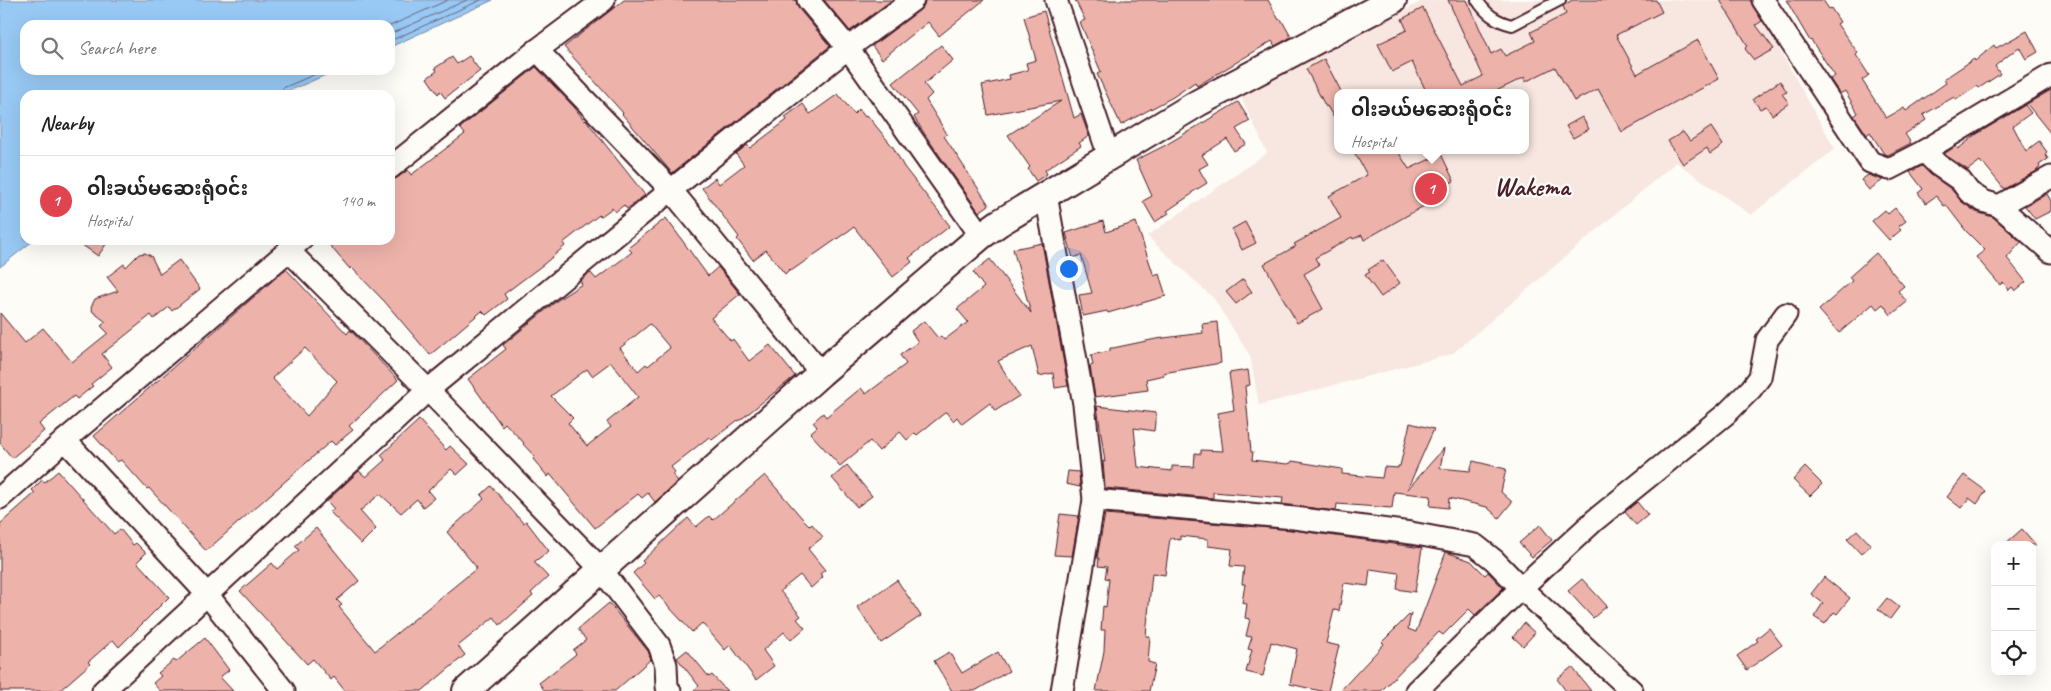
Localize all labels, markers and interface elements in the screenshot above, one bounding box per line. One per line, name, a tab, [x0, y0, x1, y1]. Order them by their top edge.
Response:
search box	[20, 20, 395, 75]
icon: search	[38, 34, 66, 62]
text: Search here	[78, 36, 155, 60]
popup	[1334, 89, 1529, 154]
text: ဝါးခယ်မဆေးရုံဝင်း	[1351, 98, 1512, 122]
text: Nearby	[40, 110, 93, 136]
text: Hospital	[1351, 132, 1395, 152]
pin: 1	[1415, 170, 1447, 208]
district label: Wakema	[1494, 170, 1572, 203]
text: ဝါးခယ်မဆေးရုံဝင်း	[87, 177, 248, 201]
text: 1	[52, 191, 60, 211]
text: 140 m	[341, 191, 375, 211]
text: Hospital	[87, 211, 131, 231]
your location	[1056, 256, 1082, 282]
map controls	[1991, 541, 2036, 676]
button: +	[1991, 541, 2036, 586]
button: −	[1991, 586, 2036, 631]
button: locate	[1991, 631, 2036, 676]

